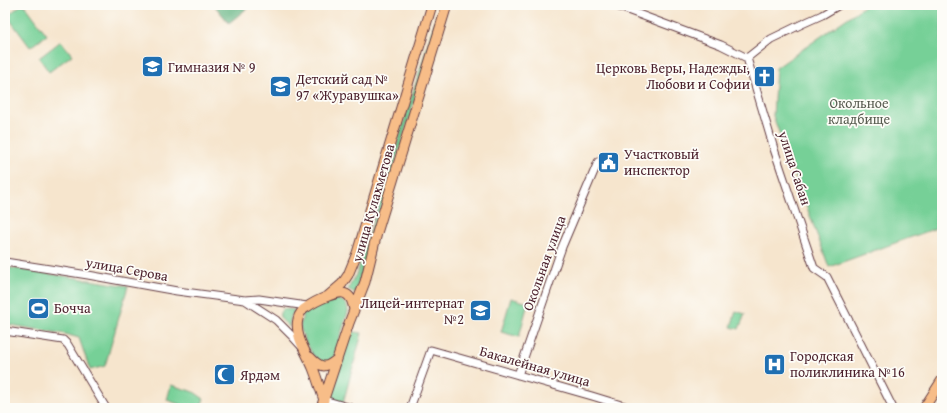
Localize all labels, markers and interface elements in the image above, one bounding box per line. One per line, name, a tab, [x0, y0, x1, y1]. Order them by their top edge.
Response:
school or university icon: Гимназия № 9	[139, 54, 165, 80]
place label: Гимназия № 9	[168, 57, 256, 77]
place label: Церковь Веры, Надежды, Любови и Софии	[596, 58, 750, 94]
church icon: Церковь Веры, Надежды, Любови и Софии	[752, 63, 778, 89]
place label: Детский сад № 97 «Журавушка»	[295, 69, 399, 105]
school or university icon: Детский сад № 97 «Журавушка»	[268, 74, 294, 100]
park label: Окольное кладбище	[828, 93, 891, 129]
street label: улица Сабан	[773, 127, 816, 208]
street label: улица Кулахметова	[346, 141, 400, 265]
place label: Участковый инспектор	[624, 144, 699, 180]
public building icon: Участковый инспектор	[596, 149, 622, 175]
street label: Окольная улица	[517, 212, 571, 313]
street label: улица Серова	[83, 252, 170, 286]
place label: Лицей-интернат №2	[360, 293, 464, 329]
sports icon: Бочча	[25, 295, 51, 321]
place label: Бочча	[54, 298, 91, 318]
school or university icon: Лицей-интернат №2	[467, 298, 493, 324]
street label: Бакалейная улица	[477, 341, 593, 391]
place label: Городская поликлиника №16	[790, 346, 905, 382]
hospital icon: Городская поликлиника №16	[761, 351, 787, 377]
mosque icon: Ярдәм	[211, 362, 237, 388]
place label: Ярдәм	[239, 365, 280, 385]

